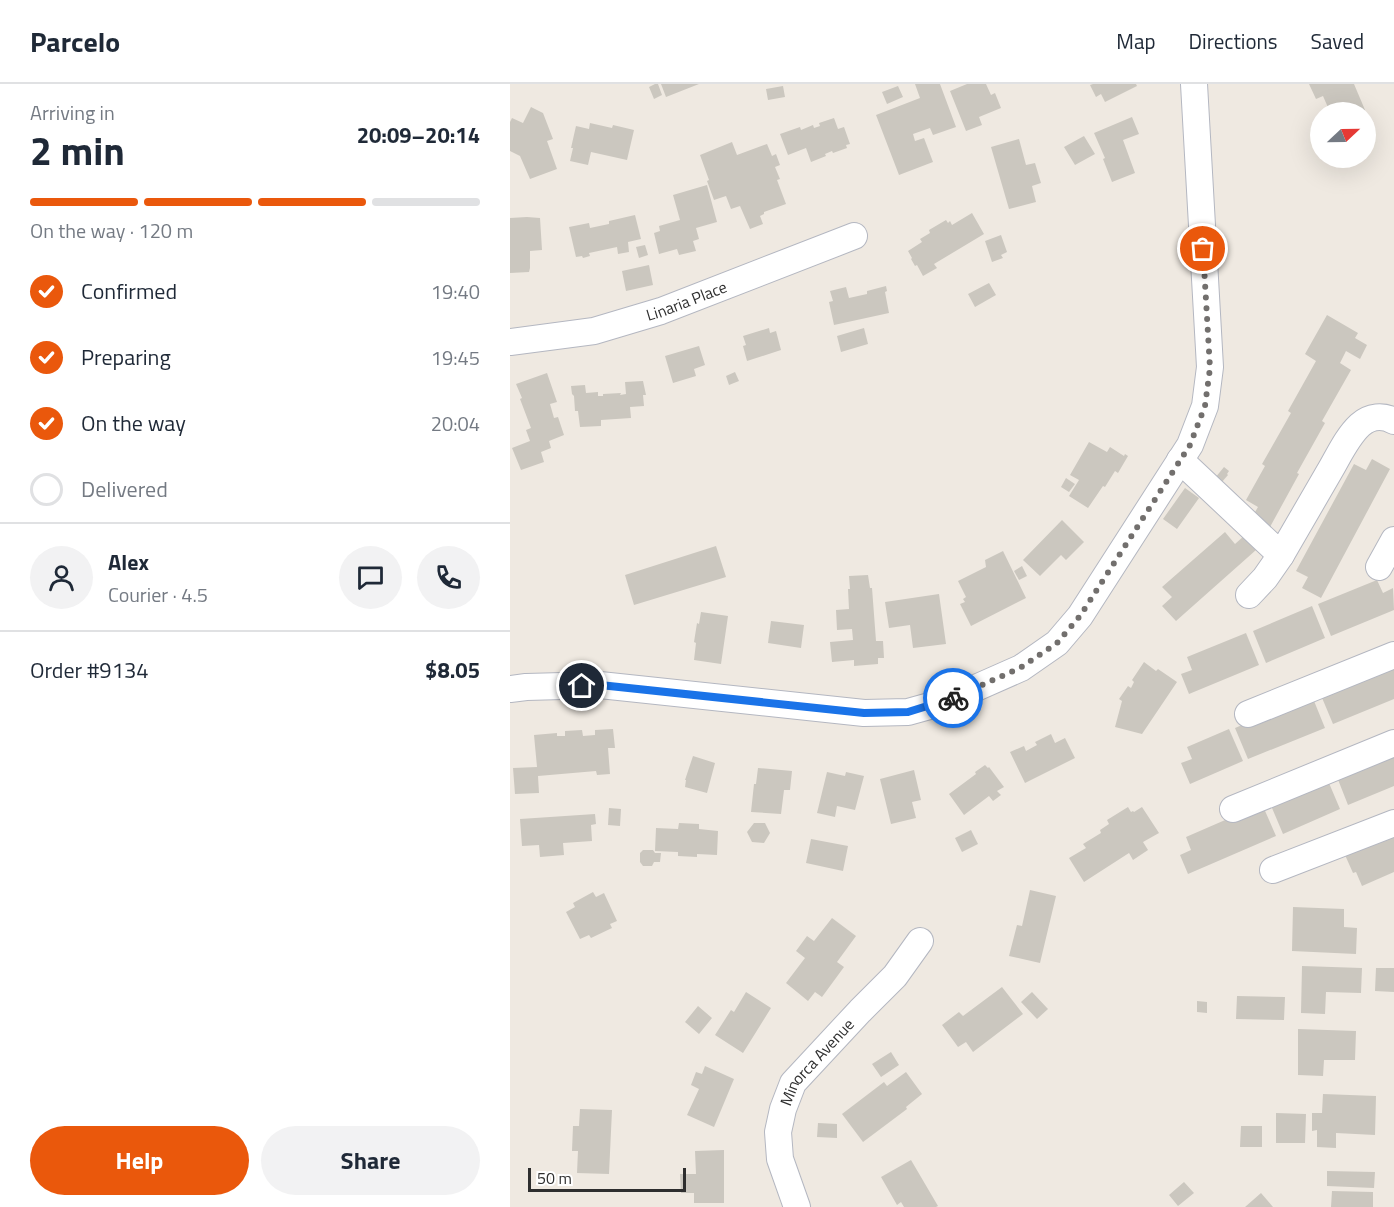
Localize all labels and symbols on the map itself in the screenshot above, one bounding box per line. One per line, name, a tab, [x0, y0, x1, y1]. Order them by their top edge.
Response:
north arrow	[1310, 102, 1376, 168]
pin	[1177, 223, 1228, 274]
street label: Linaria Place	[643, 275, 730, 327]
pin	[556, 660, 607, 711]
courier	[923, 668, 983, 728]
street label: Minorca Avenue	[773, 1013, 859, 1109]
scale bar	[528, 1165, 686, 1192]

